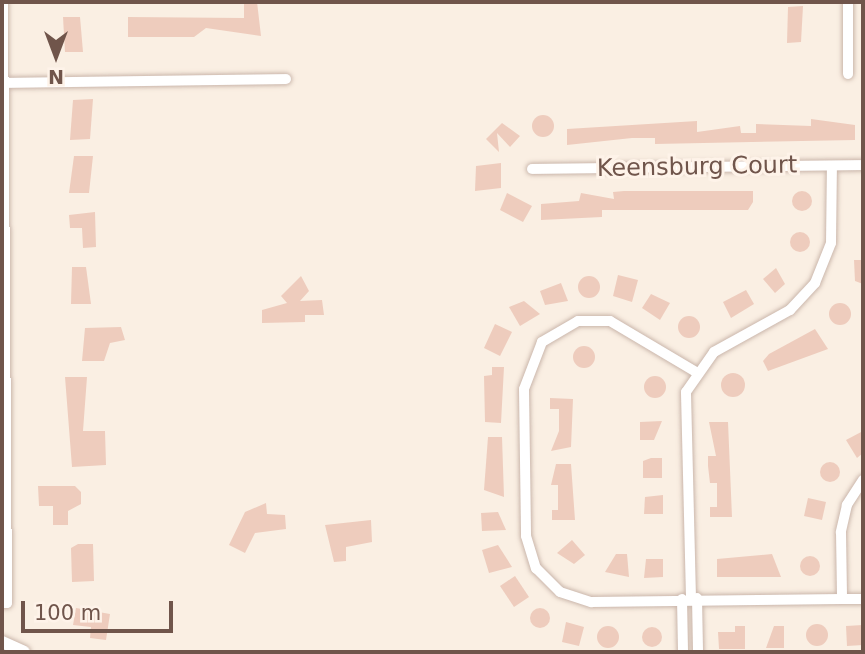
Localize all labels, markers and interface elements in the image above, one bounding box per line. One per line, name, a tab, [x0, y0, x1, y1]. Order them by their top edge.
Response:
north arrow	[21, 21, 91, 91]
text: N	[48, 66, 64, 88]
street label: Keensburg Court	[597, 151, 797, 183]
scale bar	[24, 588, 177, 632]
text: 100 m	[34, 601, 101, 625]

